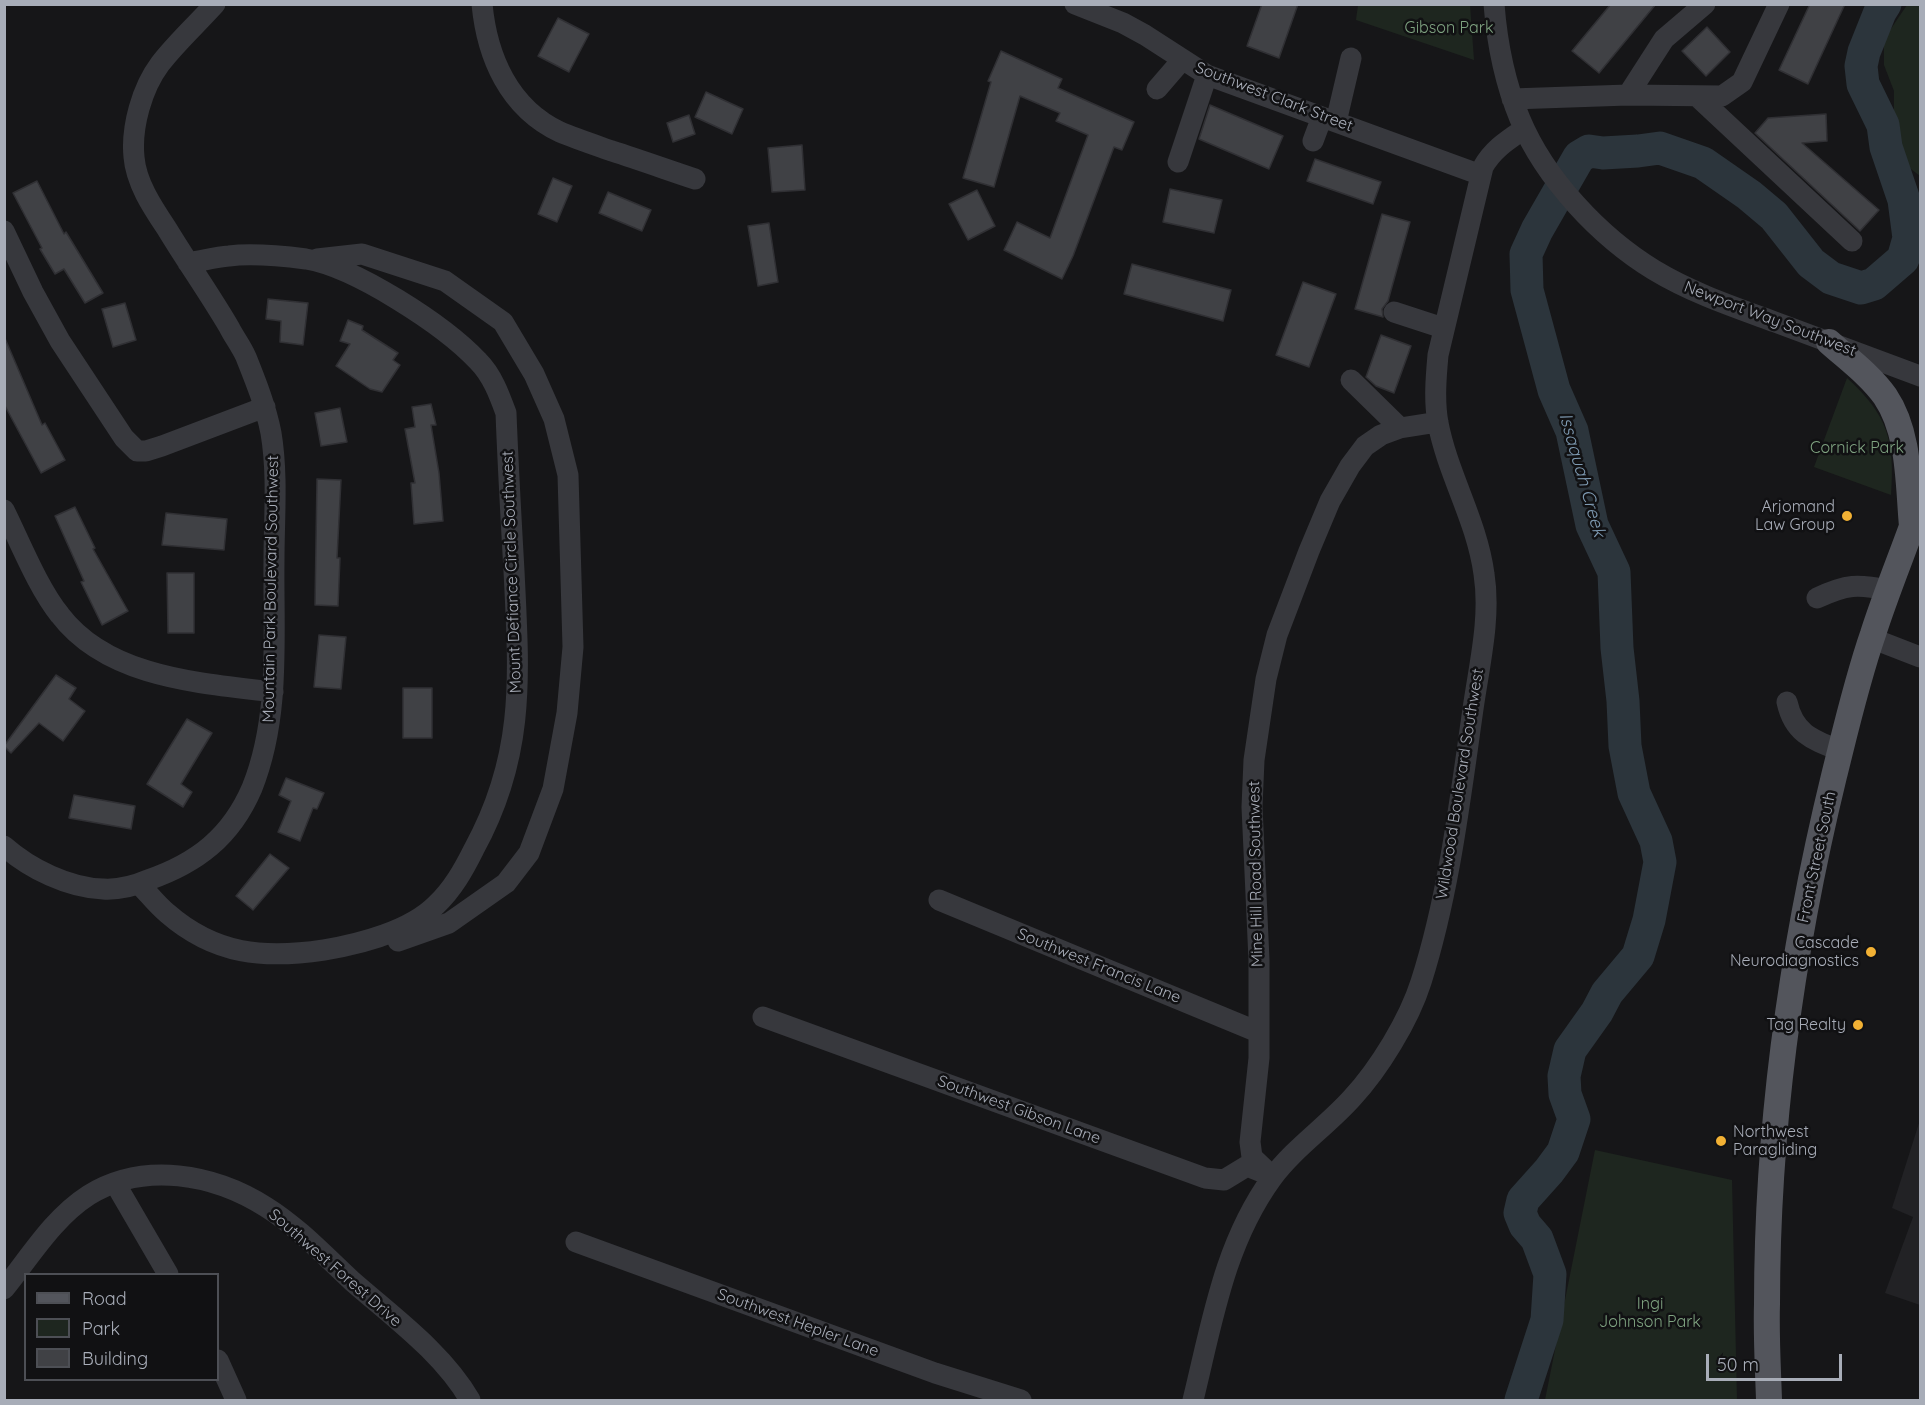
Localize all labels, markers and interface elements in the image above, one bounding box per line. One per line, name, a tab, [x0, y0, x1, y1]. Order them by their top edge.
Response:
park label: Gibson Park	[1405, 18, 1493, 38]
street label: Southwest Clark Street	[1192, 58, 1356, 136]
street label: Newport Way Southwest	[1681, 277, 1859, 361]
water label: Issaquah Creek	[1554, 411, 1610, 539]
park label: Cornick Park	[1810, 438, 1904, 458]
street label: Mount Defiance Circle Southwest	[498, 450, 526, 694]
street label: Mountain Park Boulevard Southwest	[259, 455, 283, 723]
place label: Arjomand Law Group	[1755, 497, 1835, 535]
marker: Arjomand Law Group	[1840, 509, 1854, 523]
street label: Wildwood Boulevard Southwest	[1432, 667, 1488, 901]
street label: Mine Hill Road Southwest	[1245, 781, 1267, 967]
street label: Front Street South	[1794, 790, 1840, 924]
street label: Southwest Francis Lane	[1014, 924, 1184, 1008]
place label: Cascade Neurodiagnostics	[1730, 933, 1859, 971]
marker: Cascade Neurodiagnostics	[1864, 945, 1878, 959]
place label: Tag Realty	[1766, 1015, 1846, 1035]
marker: Tag Realty	[1851, 1018, 1865, 1032]
street label: Southwest Gibson Lane	[935, 1072, 1103, 1148]
place label: Northwest Paragliding	[1733, 1122, 1817, 1160]
marker: Northwest Paragliding	[1714, 1134, 1728, 1148]
street label: Southwest Forest Drive	[265, 1205, 405, 1331]
legend	[24, 1273, 219, 1381]
street label: Southwest Hepler Lane	[715, 1285, 881, 1361]
text: Road	[82, 1287, 127, 1310]
park label: Ingi Johnson Park	[1599, 1294, 1701, 1332]
text: Park	[82, 1317, 120, 1340]
scale bar	[1709, 1342, 1846, 1380]
text: Building	[82, 1347, 148, 1370]
text: 50 m	[1717, 1353, 1759, 1376]

